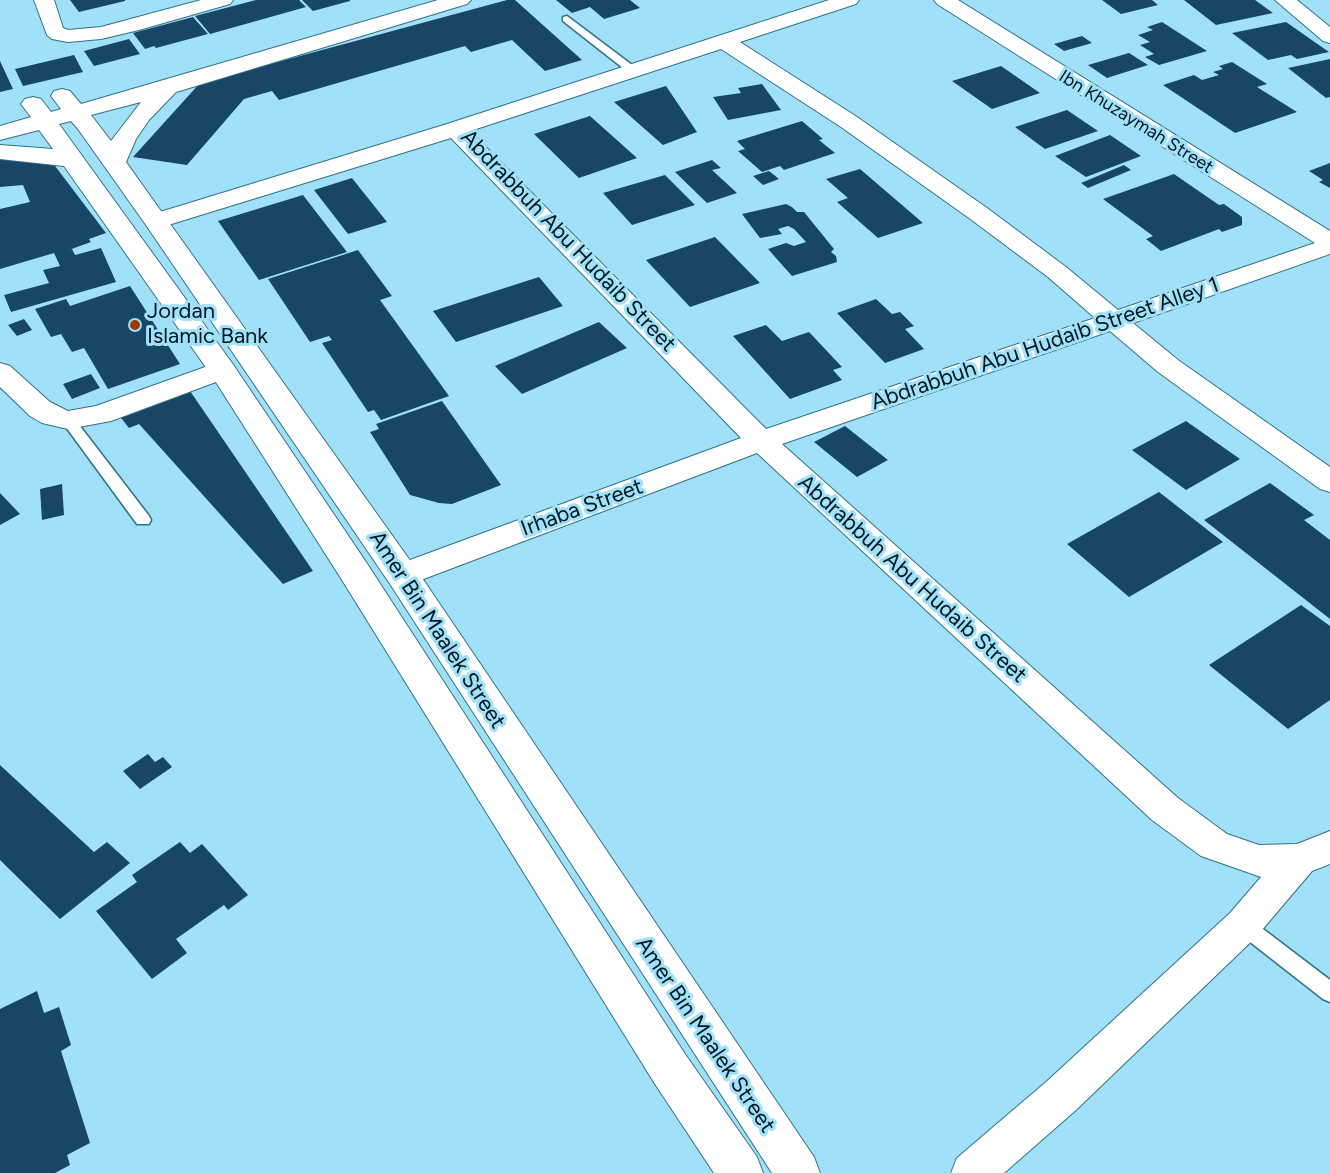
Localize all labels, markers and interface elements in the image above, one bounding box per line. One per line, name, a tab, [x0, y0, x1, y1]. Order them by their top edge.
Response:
street label: Ibn Khuzaymah Street	[1055, 66, 1217, 178]
street label: Abdrabbuh Abu Hudaib Street	[455, 124, 681, 358]
street label: Abdrabbuh Abu Hudaib Street Alley 1	[868, 272, 1222, 416]
place label: Jordan Islamic Bank	[147, 299, 268, 350]
marker: Jordan Islamic Bank	[128, 318, 142, 332]
street label: Abdrabbuh Abu Hudaib Street	[792, 469, 1032, 689]
street label: Irhaba Street	[517, 474, 647, 542]
street label: Amer Bin Maalek Street	[363, 526, 511, 734]
street label: Amer Bin Maalek Street	[630, 932, 780, 1138]

